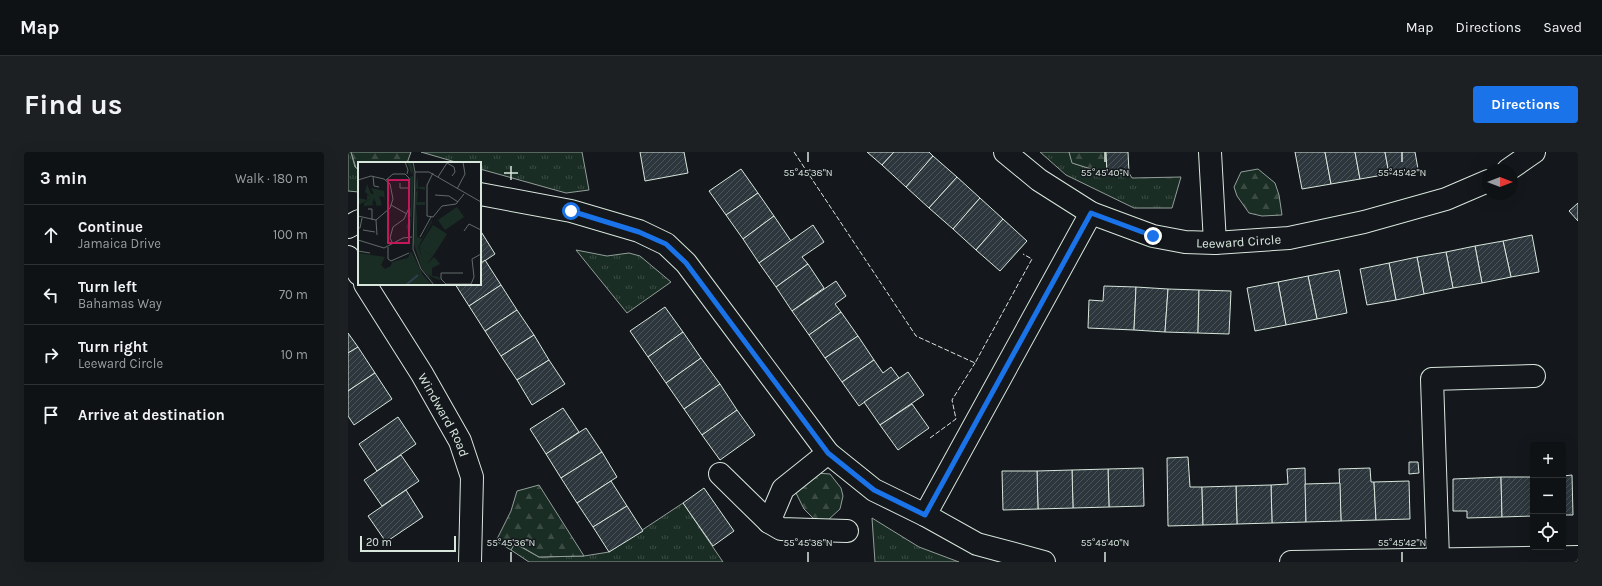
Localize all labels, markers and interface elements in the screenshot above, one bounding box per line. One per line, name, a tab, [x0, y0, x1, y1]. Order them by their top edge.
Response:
text: Map	[20, 17, 59, 39]
text: Map	[1406, 19, 1434, 36]
text: Directions	[1456, 19, 1521, 36]
text: Saved	[1543, 19, 1582, 36]
button: Directions	[1473, 86, 1578, 123]
text: Find us	[24, 88, 123, 121]
inset map	[358, 162, 481, 285]
north arrow	[1482, 164, 1518, 200]
text: 55°45'38"N	[783, 167, 833, 179]
text: 55°45'40"N	[1081, 167, 1129, 179]
text: 55°45'42"N	[1378, 167, 1426, 179]
text: 3 min	[40, 168, 87, 188]
text: Walk · 180 m	[235, 171, 308, 186]
route start	[562, 202, 580, 220]
text: Continue	[78, 218, 143, 236]
icon: ahead	[40, 224, 62, 246]
text: 100 m	[273, 227, 308, 242]
route end	[1144, 227, 1162, 245]
street label: Leeward Circle	[1196, 231, 1282, 251]
text: Jamaica Drive	[78, 236, 161, 251]
text: Turn left	[78, 278, 137, 296]
icon: left	[40, 284, 62, 306]
text: 70 m	[279, 287, 308, 302]
text: Bahamas Way	[78, 296, 162, 311]
text: Turn right	[78, 338, 148, 356]
icon: right	[40, 344, 62, 366]
text: 10 m	[281, 347, 308, 362]
text: Leeward Circle	[78, 356, 163, 371]
street label: Windward Road	[415, 370, 472, 459]
icon: arrive	[40, 404, 62, 426]
text: Arrive at destination	[78, 406, 225, 424]
map controls	[1530, 442, 1566, 550]
button: +	[1530, 442, 1566, 478]
button: −	[1530, 478, 1566, 514]
button: locate	[1530, 514, 1566, 550]
scale bar	[360, 534, 456, 553]
text: 20 m	[366, 536, 392, 549]
text: 55°45'36"N	[487, 537, 535, 549]
text: 55°45'38"N	[783, 537, 833, 549]
text: 55°45'40"N	[1081, 537, 1129, 549]
text: 55°45'42"N	[1378, 537, 1426, 549]

